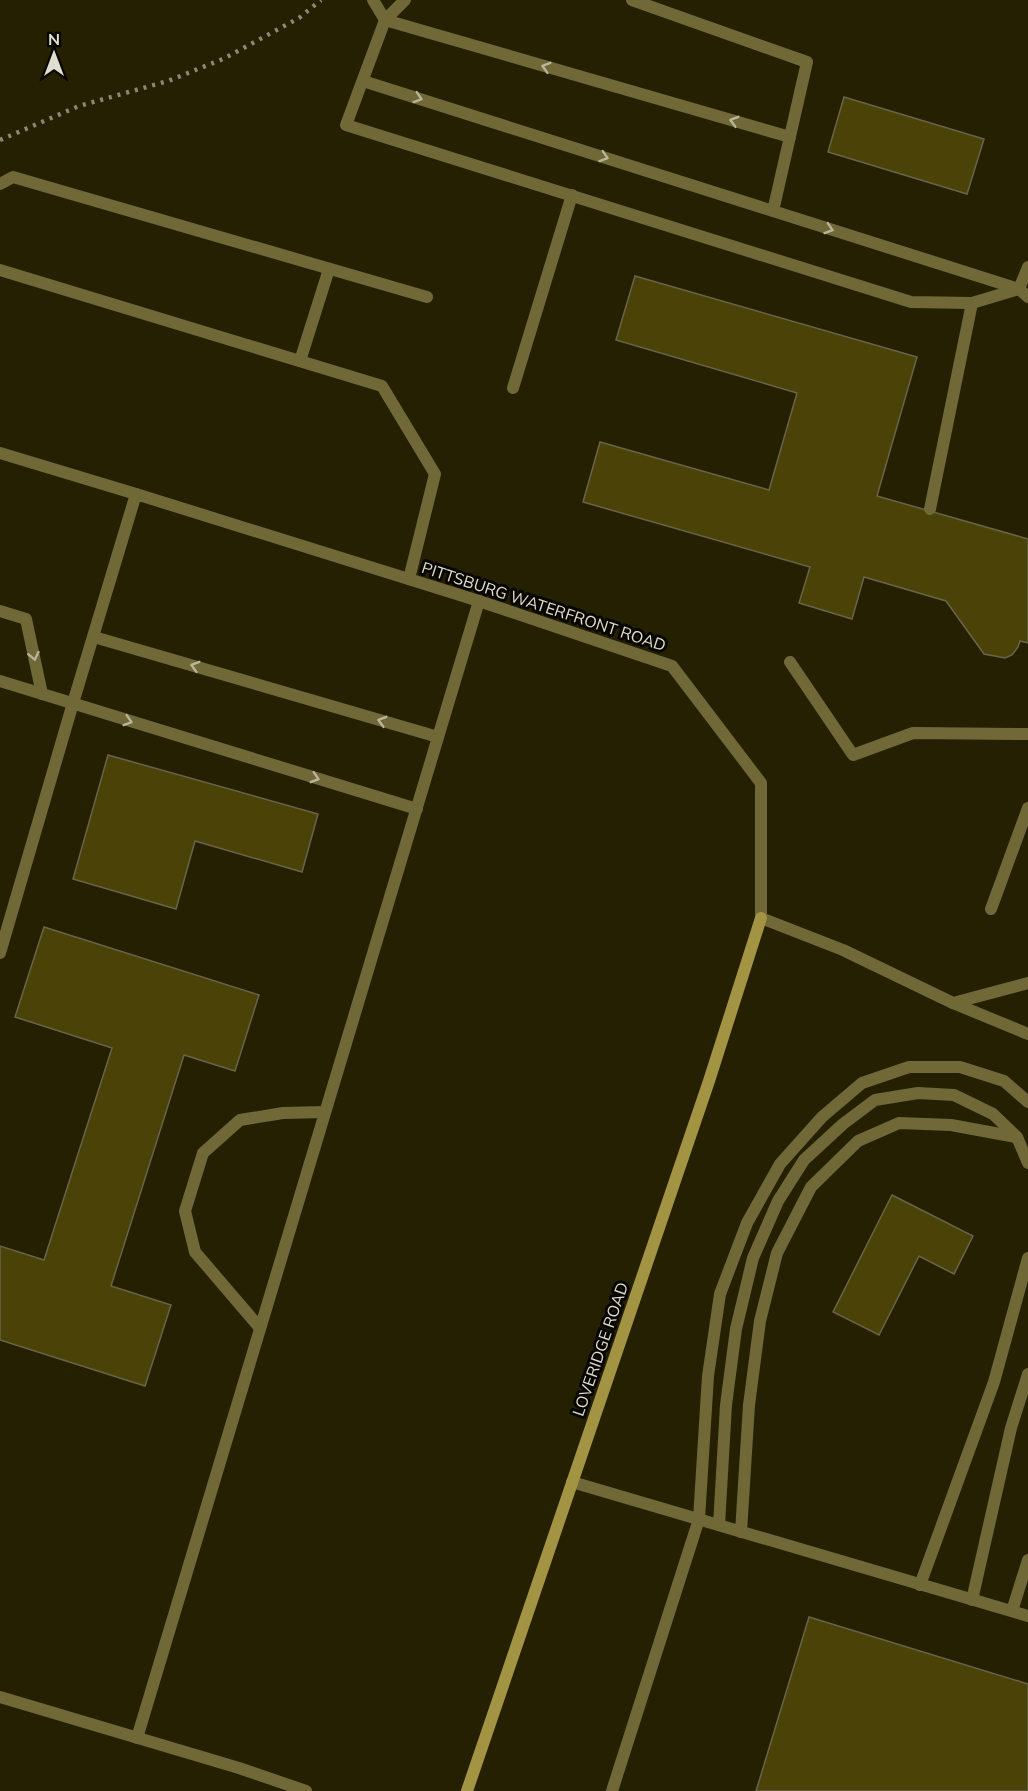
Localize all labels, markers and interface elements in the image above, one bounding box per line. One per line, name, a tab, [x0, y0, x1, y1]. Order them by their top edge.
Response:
north arrow	[24, 24, 84, 84]
text: N	[48, 29, 60, 49]
one-way arrow	[541, 62, 552, 74]
one-way arrow	[412, 91, 423, 103]
one-way arrow	[729, 116, 740, 128]
one-way arrow	[598, 150, 609, 162]
one-way arrow	[823, 221, 834, 234]
street label: PITTSBURG WATERFRONT ROAD	[419, 557, 669, 655]
one-way arrow	[27, 651, 40, 661]
one-way arrow	[190, 661, 201, 673]
one-way arrow	[123, 714, 133, 726]
one-way arrow	[377, 716, 388, 728]
one-way arrow	[309, 771, 320, 783]
street label: LOVERIDGE ROAD	[568, 1279, 632, 1419]

